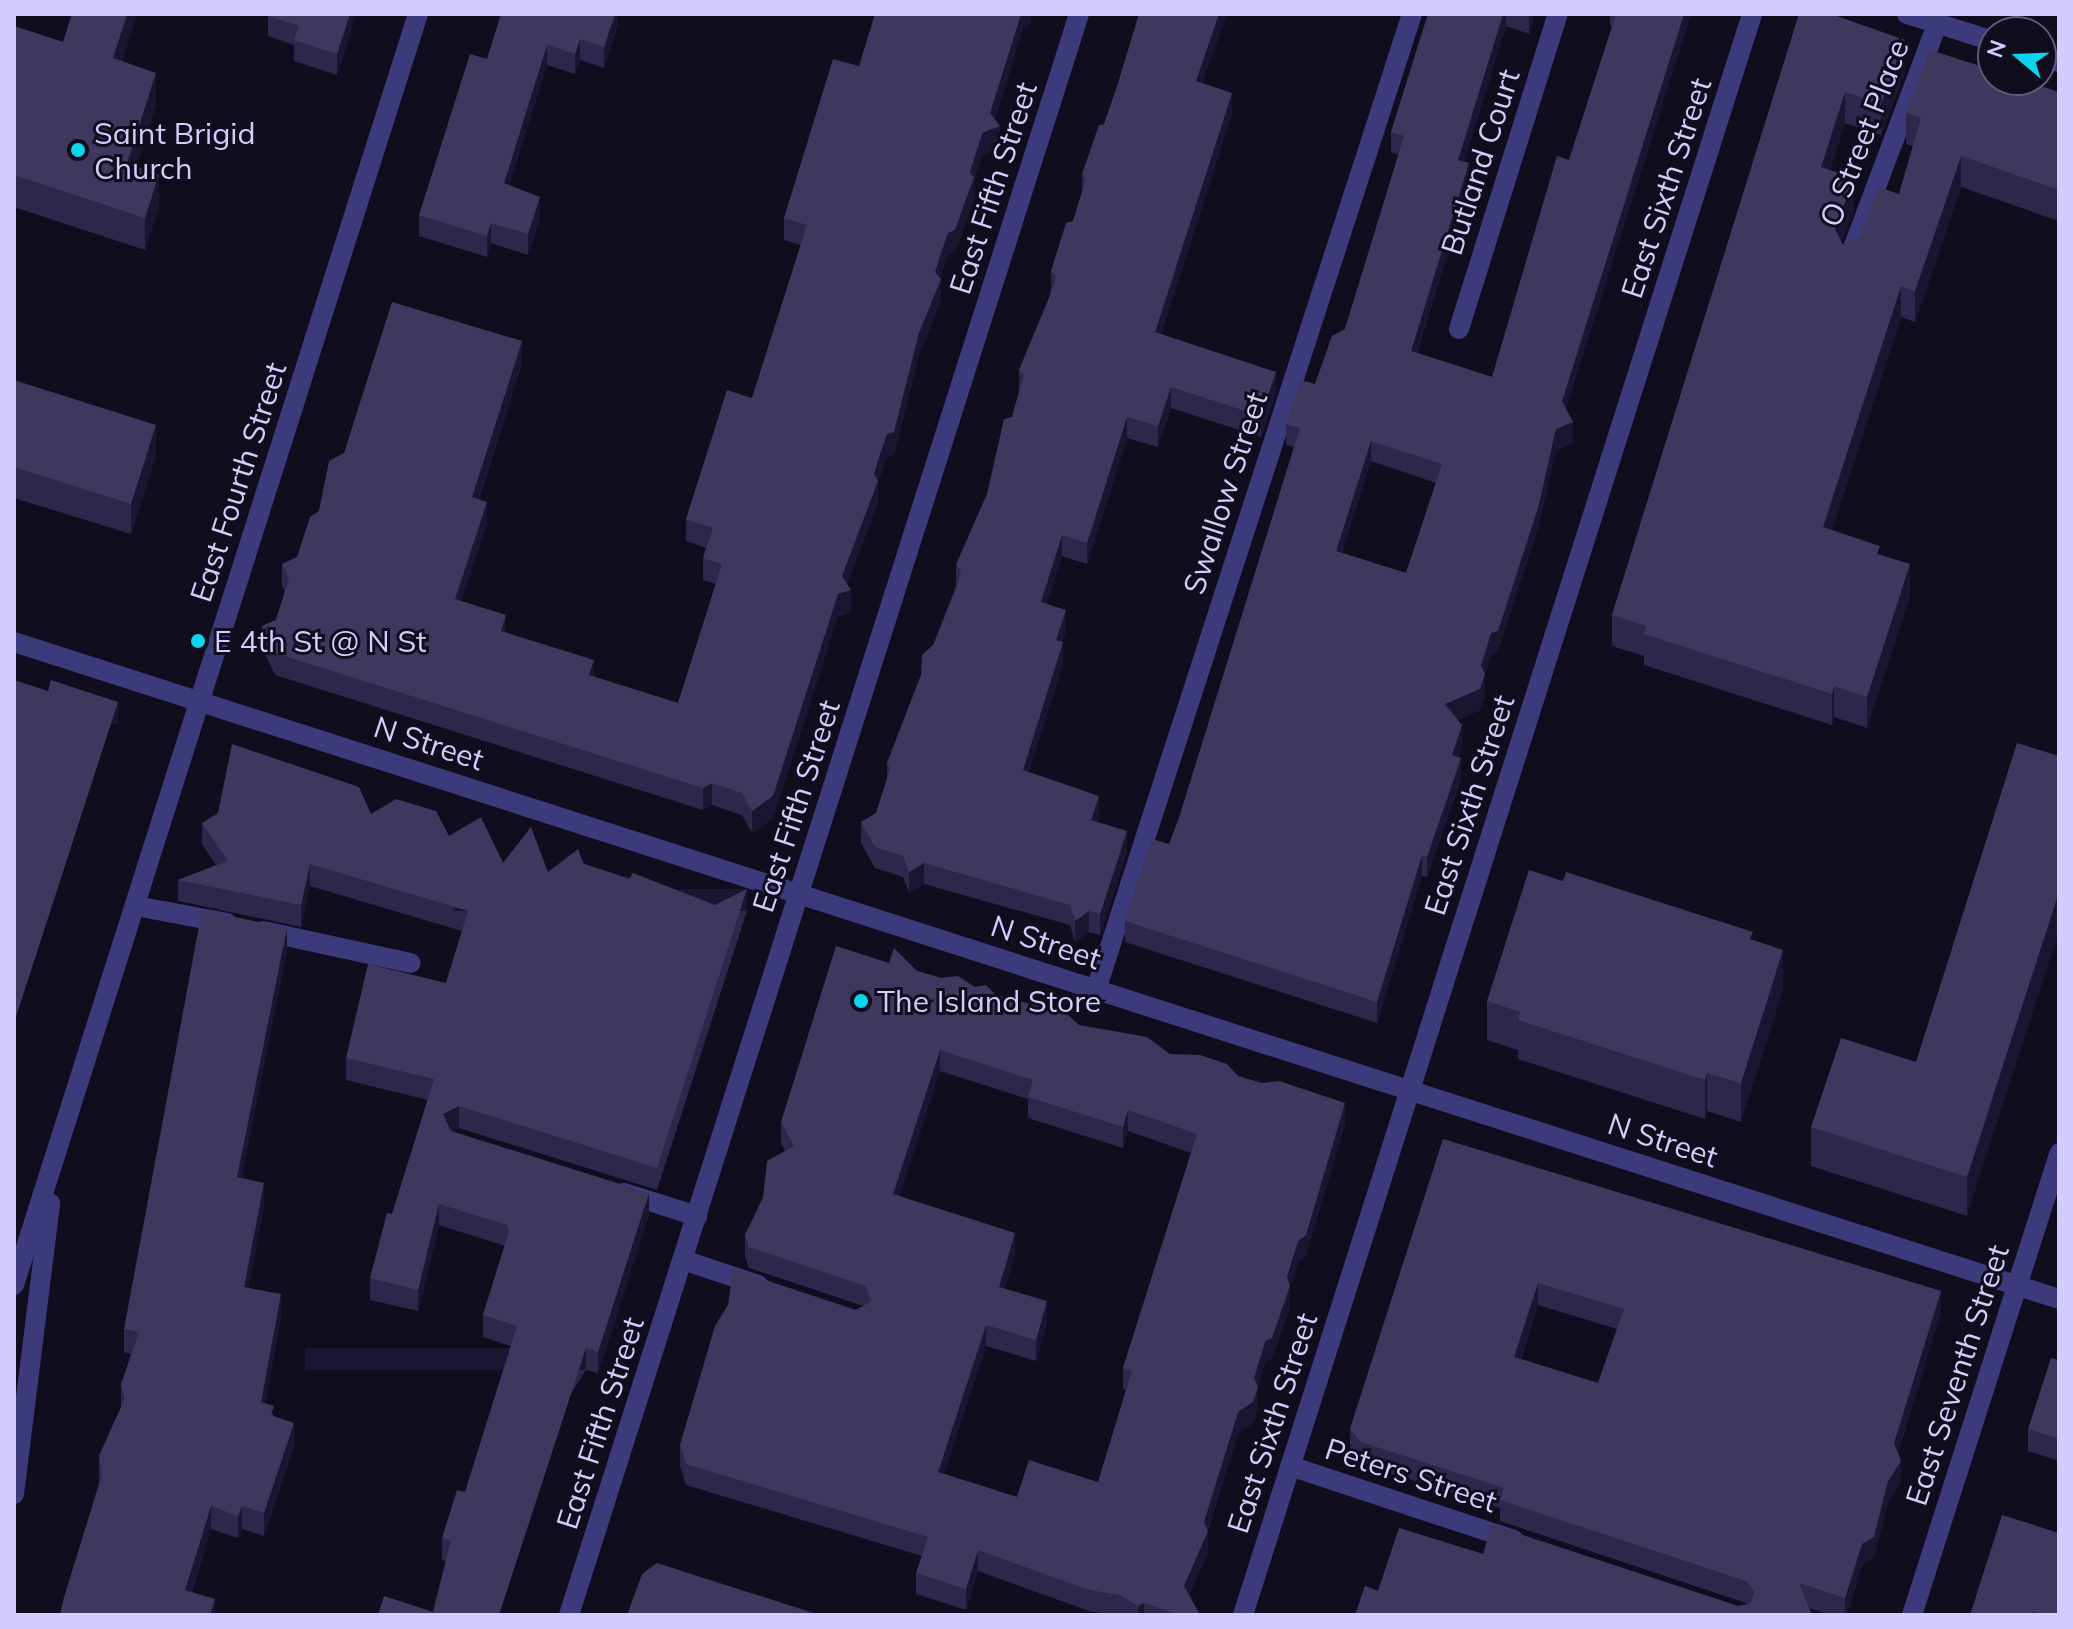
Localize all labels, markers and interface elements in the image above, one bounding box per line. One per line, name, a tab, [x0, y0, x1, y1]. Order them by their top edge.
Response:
north arrow	[1977, 16, 2057, 96]
street label: O Street Place	[1812, 34, 1916, 232]
text: N	[1980, 36, 2012, 61]
street label: Butland Court	[1433, 65, 1527, 259]
street label: East Sixth Street	[1613, 73, 1719, 303]
street label: East Fifth Street	[942, 77, 1044, 299]
place label: Saint Brigid Church	[94, 115, 255, 186]
marker: Saint Brigid Church	[69, 141, 87, 159]
street label: East Fourth Street	[182, 358, 294, 606]
street label: Swallow Street	[1175, 387, 1275, 599]
place label: E 4th St @ N St	[214, 623, 427, 659]
marker: E 4th St @ N St	[189, 632, 207, 650]
street label: East Sixth Street	[1416, 690, 1522, 920]
street label: East Fifth Street	[745, 695, 847, 917]
street label: N Street	[370, 708, 488, 778]
street label: N Street	[987, 907, 1105, 977]
place label: The Island Store	[877, 983, 1101, 1019]
marker: The Island Store	[852, 992, 870, 1010]
street label: N Street	[1604, 1105, 1722, 1175]
street label: East Seventh Street	[1898, 1240, 2016, 1510]
street label: East Sixth Street	[1219, 1308, 1325, 1538]
street label: East Fifth Street	[549, 1312, 651, 1534]
street label: Peters Street	[1321, 1430, 1501, 1520]

